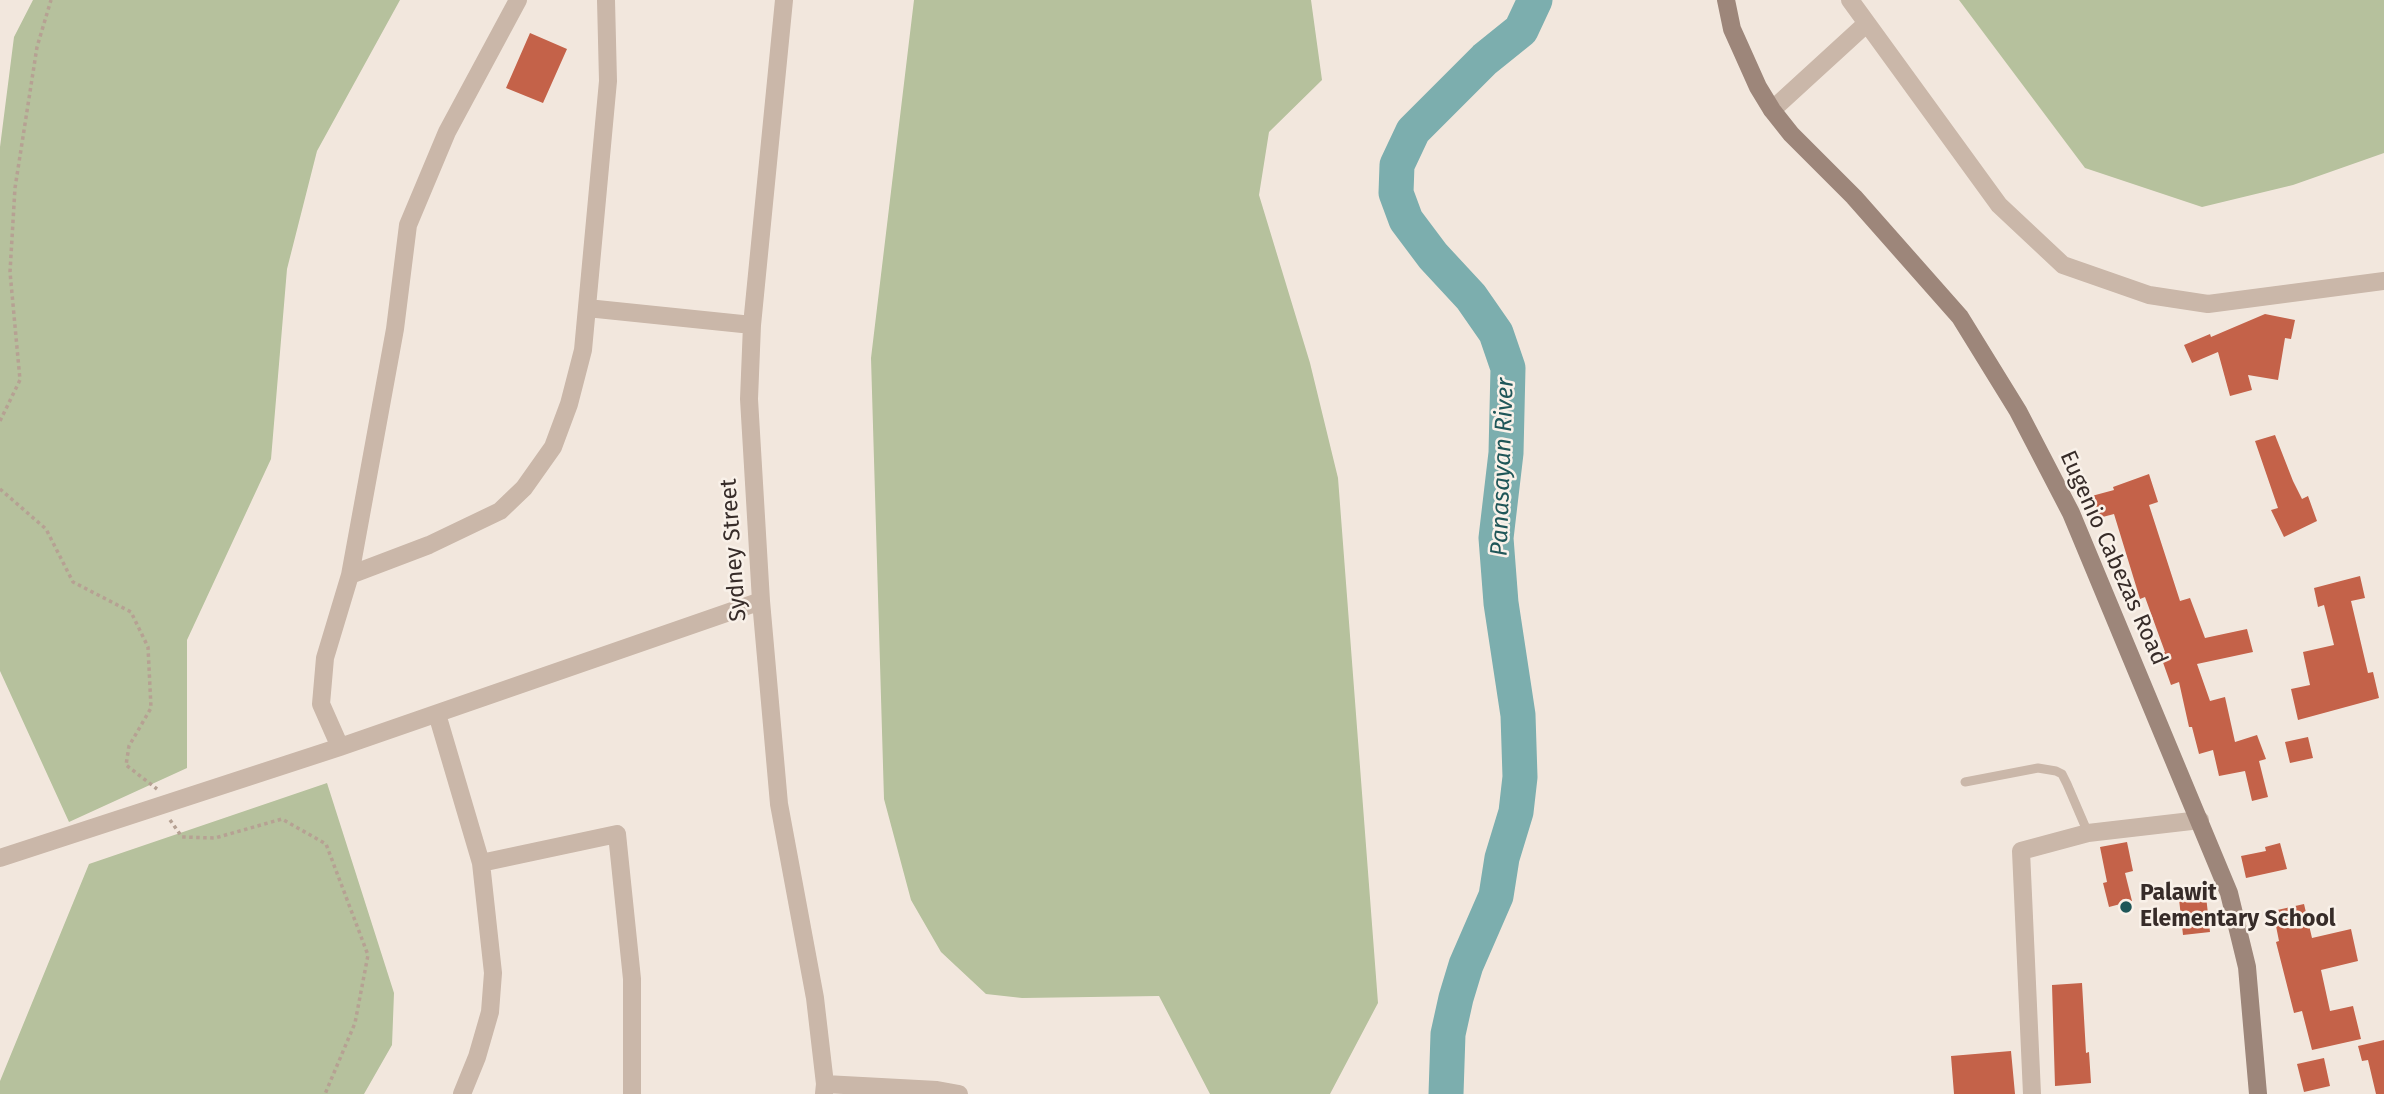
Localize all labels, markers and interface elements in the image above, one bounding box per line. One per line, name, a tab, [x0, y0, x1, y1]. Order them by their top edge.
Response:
water label: Panasayan River	[1485, 377, 1521, 557]
street label: Eugenio Cabezas Road	[2053, 446, 2173, 670]
street label: Sydney Street	[715, 478, 753, 622]
place label: Palawit Elementary School	[2140, 880, 2336, 934]
marker: Palawit Elementary School	[2118, 899, 2134, 915]

